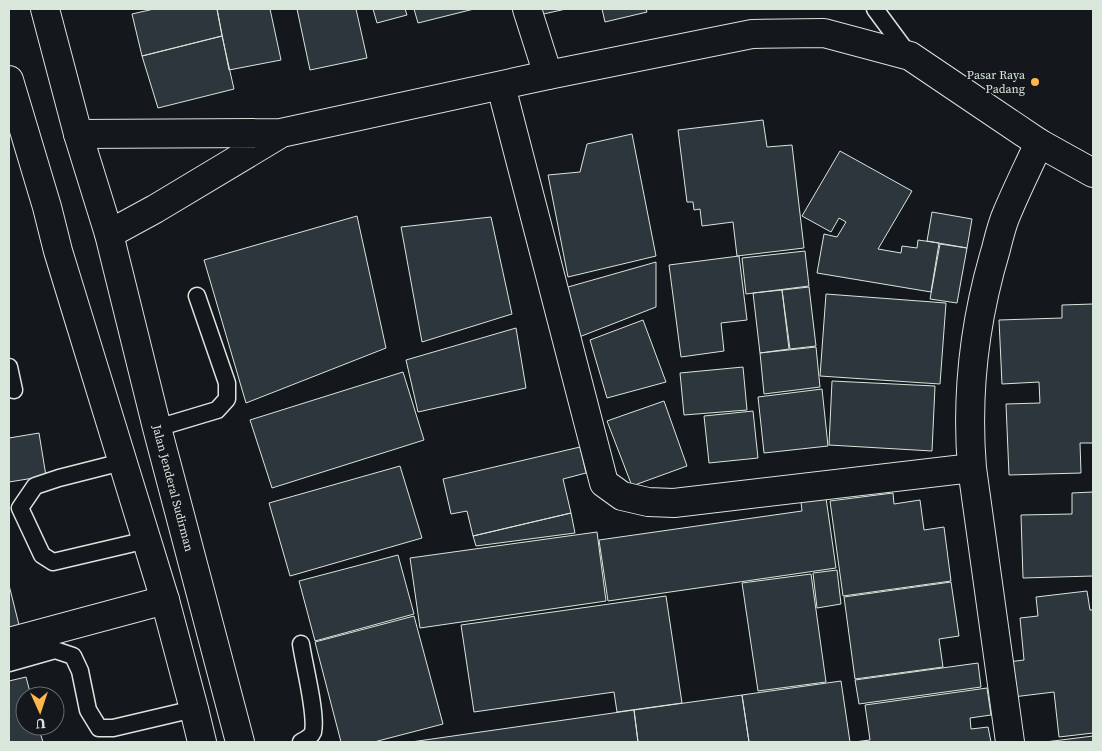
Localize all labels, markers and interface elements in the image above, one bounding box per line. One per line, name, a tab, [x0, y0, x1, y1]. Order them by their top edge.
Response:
place label: Pasar Raya Padang	[967, 67, 1026, 97]
marker: Pasar Raya Padang	[1029, 76, 1041, 88]
street label: Jalan Jenderal Sudirman	[148, 422, 197, 553]
north arrow	[15, 686, 65, 736]
text: U	[35, 714, 46, 734]

